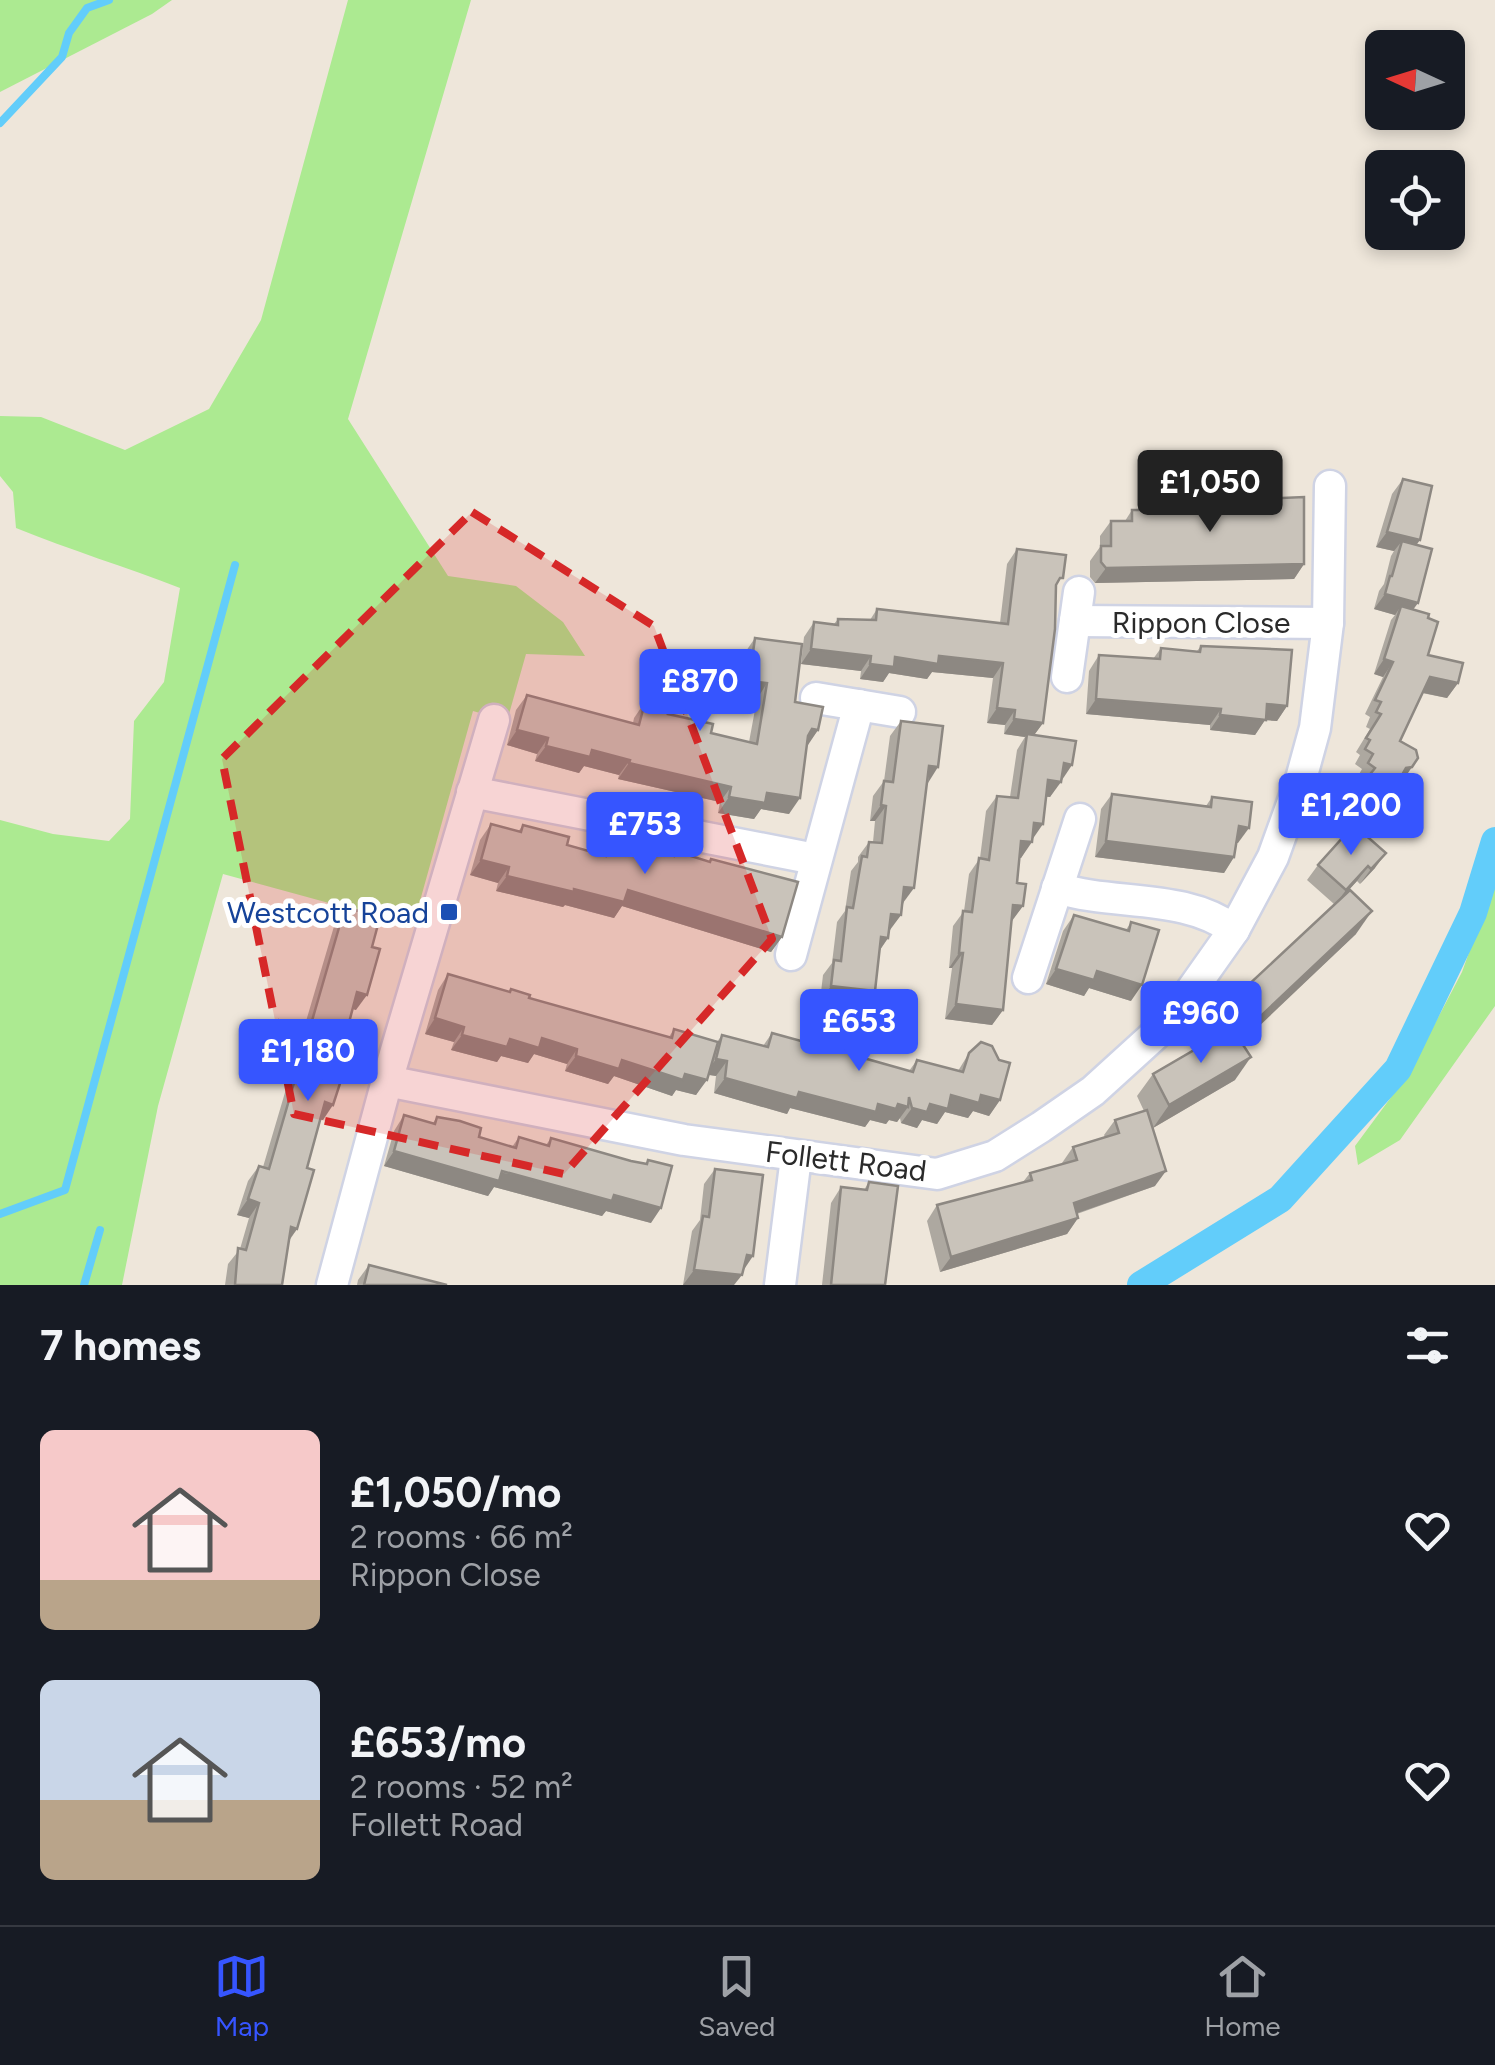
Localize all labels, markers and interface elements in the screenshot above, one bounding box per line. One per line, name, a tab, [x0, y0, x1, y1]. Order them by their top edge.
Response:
north arrow	[1365, 30, 1465, 130]
map controls	[1365, 30, 1465, 250]
button: locate	[1365, 150, 1465, 250]
pin: £1,050	[1129, 450, 1291, 535]
text: £1,050	[1160, 463, 1260, 501]
street label: Rippon Close	[1112, 604, 1290, 641]
pin: £870	[641, 649, 759, 734]
text: £870	[661, 662, 739, 700]
pin: £1,200	[1270, 773, 1432, 858]
text: £1,200	[1301, 786, 1401, 824]
pin: £753	[586, 792, 704, 877]
text: £753	[608, 805, 682, 843]
place label: Westcott Road	[227, 894, 429, 931]
marker: Westcott Road	[438, 901, 460, 923]
pin: £960	[1142, 981, 1260, 1066]
pin: £653	[800, 989, 918, 1074]
text: £960	[1163, 994, 1239, 1032]
text: £653	[822, 1002, 896, 1040]
pin: £1,180	[227, 1019, 389, 1104]
text: £1,180	[261, 1032, 355, 1070]
street label: Follett Road	[763, 1133, 929, 1189]
icon: filters	[1400, 1318, 1455, 1373]
text: 7 homes	[40, 1320, 201, 1371]
text: £1,050/mo	[350, 1467, 562, 1518]
icon: home	[120, 1470, 240, 1590]
icon: heart	[1400, 1503, 1455, 1558]
text: 2 rooms · 66 m²	[350, 1518, 573, 1556]
text: Rippon Close	[350, 1556, 541, 1594]
text: £653/mo	[350, 1717, 526, 1768]
icon: home	[120, 1720, 240, 1840]
icon: heart	[1400, 1753, 1455, 1808]
text: 2 rooms · 52 m²	[350, 1768, 573, 1806]
text: Follett Road	[350, 1806, 523, 1844]
tab: Map	[214, 1949, 269, 2043]
tab: Saved	[698, 1949, 775, 2043]
tab: Home	[1204, 1949, 1281, 2043]

